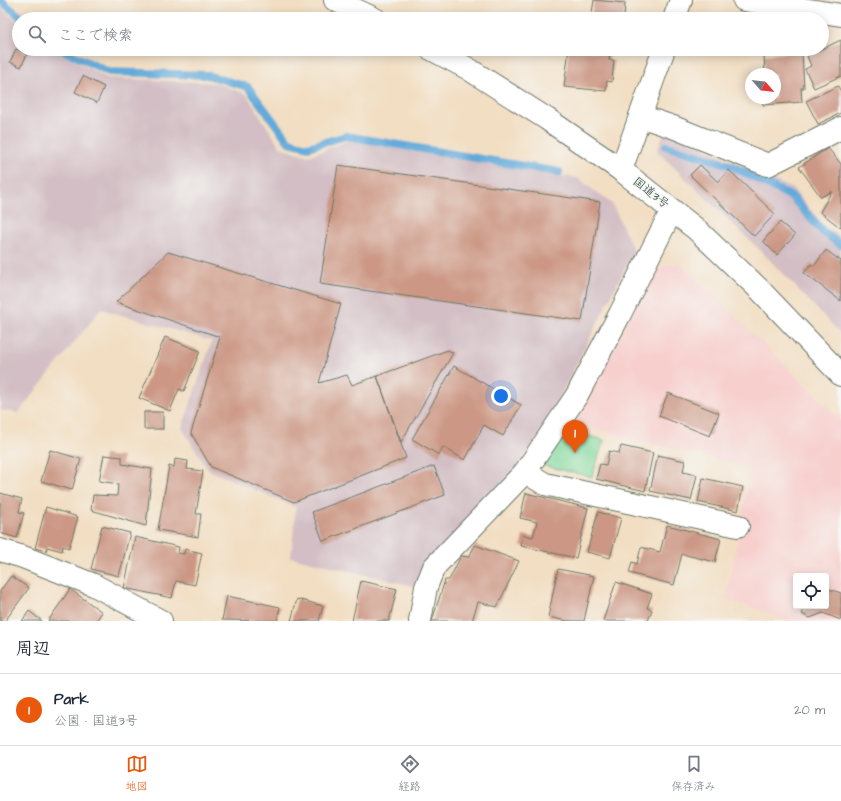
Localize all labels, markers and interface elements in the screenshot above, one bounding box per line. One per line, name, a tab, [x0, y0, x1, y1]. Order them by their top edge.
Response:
search box	[12, 12, 829, 56]
icon: search	[26, 23, 48, 45]
text: ここで検索	[58, 25, 133, 46]
north arrow	[745, 68, 781, 104]
street label: 国道3号	[629, 173, 673, 213]
your location	[491, 386, 511, 406]
pin: 1	[562, 420, 588, 453]
map controls	[793, 573, 829, 609]
button: locate	[793, 573, 829, 609]
text: 周辺	[16, 637, 50, 661]
text: Park	[54, 689, 89, 710]
text: 1	[28, 701, 30, 719]
text: 20 m	[794, 701, 825, 719]
text: 公園 · 国道3号	[54, 712, 138, 730]
tab: 地図	[126, 753, 148, 794]
tab: 経路	[399, 753, 421, 794]
tab: 保存済み	[672, 753, 716, 794]

